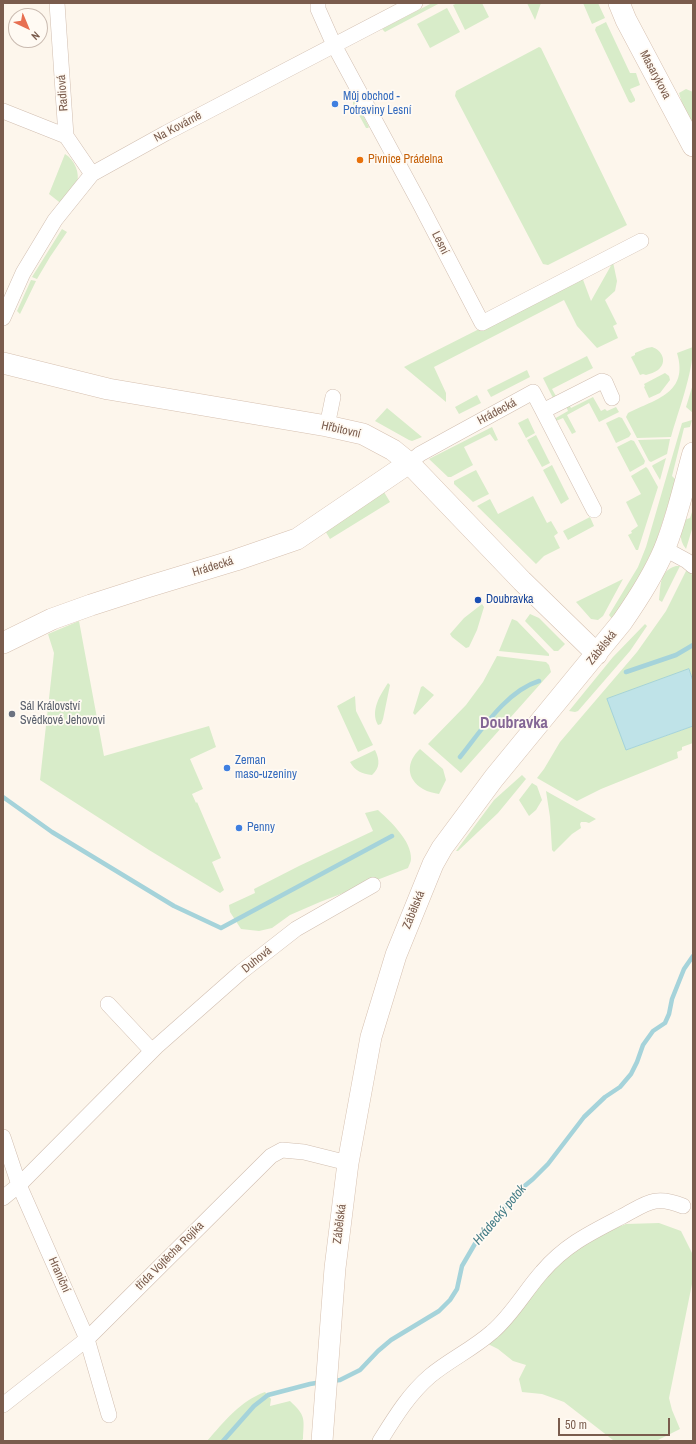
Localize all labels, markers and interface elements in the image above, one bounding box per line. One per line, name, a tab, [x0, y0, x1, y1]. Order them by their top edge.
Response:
north arrow	[8, 8, 48, 48]
text: N	[28, 29, 43, 43]
street label: Masarykova	[636, 48, 674, 102]
street label: Radiová	[55, 74, 71, 112]
place label: Můj obchod - Potraviny Lesní	[343, 90, 411, 118]
marker: Můj obchod - Potraviny Lesní	[330, 99, 340, 109]
street label: Na Kovárně	[152, 108, 204, 146]
place label: Pivnice Prádelna	[368, 153, 443, 167]
marker: Pivnice Prádelna	[355, 155, 365, 165]
street label: Lesní	[428, 229, 452, 257]
street label: Hrádecká	[475, 396, 519, 428]
street label: Hřbitovní	[320, 418, 362, 442]
street label: Hrádecká	[191, 554, 235, 580]
place label: Doubravka	[486, 593, 534, 607]
marker: Doubravka	[473, 595, 483, 605]
street label: Zábělská	[584, 628, 620, 668]
place label: Sál Království Svědkové Jehovovi	[20, 700, 105, 728]
marker: Sál Království Svědkové Jehovovi	[7, 709, 17, 719]
district label: Doubravka	[480, 714, 548, 734]
place label: Zeman maso-uzeniny	[235, 754, 297, 782]
marker: Zeman maso-uzeniny	[222, 763, 232, 773]
place label: Penny	[247, 821, 275, 835]
marker: Penny	[234, 823, 244, 833]
street label: Zábělská	[400, 889, 428, 931]
street label: Duhová	[239, 944, 275, 976]
water label: Hrádecký potok	[470, 1182, 530, 1248]
street label: Zábělská	[330, 1203, 350, 1245]
street label: třída Vojtěcha Rojíka	[133, 1219, 207, 1293]
street label: Hraniční	[45, 1255, 73, 1295]
scale bar	[560, 1410, 672, 1436]
text: 50 m	[565, 1417, 587, 1433]

